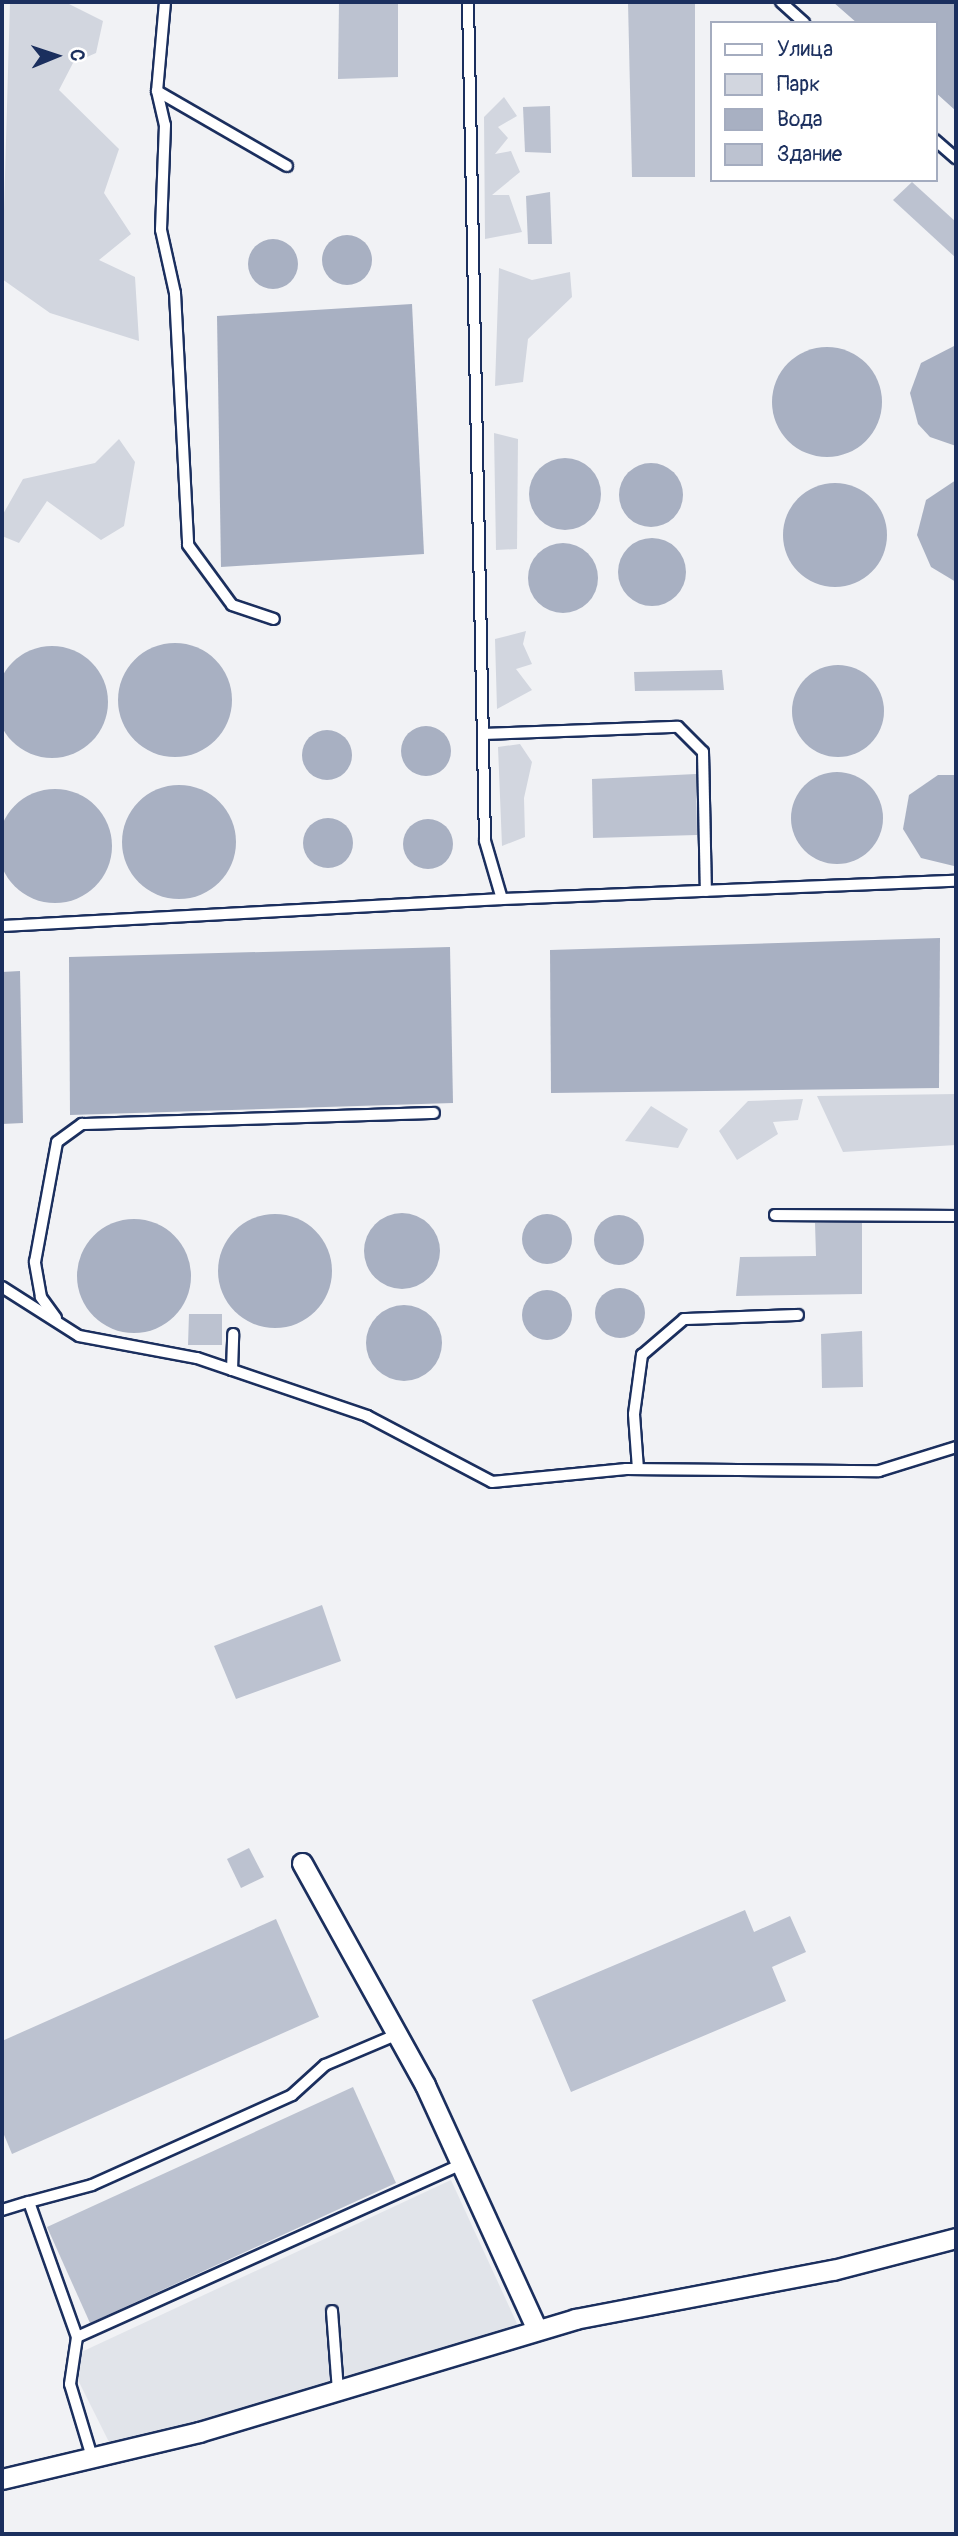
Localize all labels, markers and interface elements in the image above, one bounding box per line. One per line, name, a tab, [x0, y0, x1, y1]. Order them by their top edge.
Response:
north arrow	[21, 21, 91, 91]
legend	[710, 21, 937, 182]
text: Улица	[777, 36, 833, 63]
text: С	[65, 49, 89, 62]
text: Парк	[777, 71, 820, 98]
text: Вода	[777, 106, 823, 133]
text: Здание	[777, 141, 842, 168]

